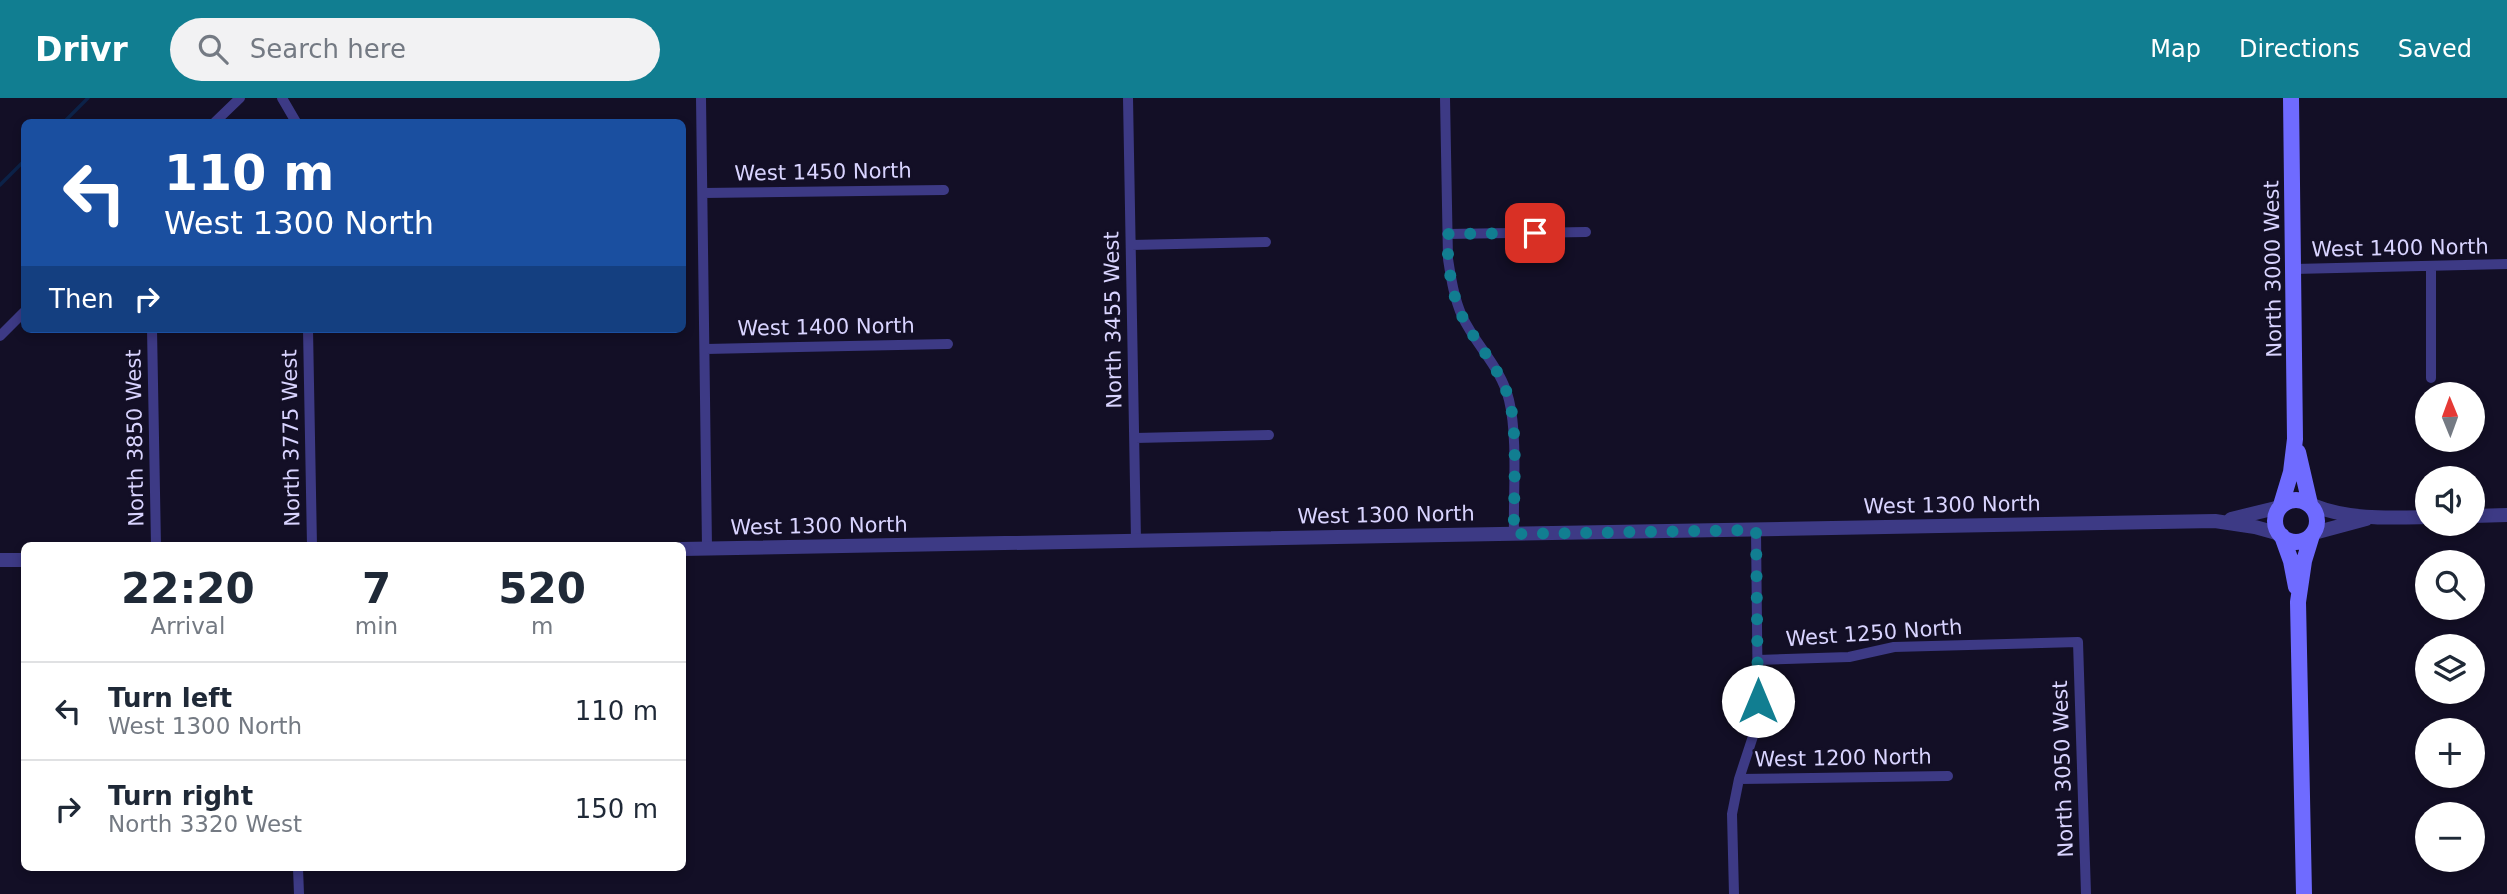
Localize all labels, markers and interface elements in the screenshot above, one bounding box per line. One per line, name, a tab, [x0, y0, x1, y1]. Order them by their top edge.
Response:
search box	[170, 18, 660, 81]
text: Drivr	[35, 30, 128, 69]
icon: search	[194, 30, 232, 68]
text: Search here	[250, 34, 406, 64]
text: Map	[2150, 35, 2201, 63]
text: Directions	[2239, 35, 2360, 63]
text: Saved	[2398, 35, 2472, 63]
text: 110 m	[164, 145, 334, 202]
icon: left	[49, 147, 140, 238]
street label: West 1450 North	[734, 158, 912, 186]
street label: North 3000 West	[2259, 180, 2287, 358]
pin	[1505, 203, 1565, 263]
text: West 1300 North	[164, 204, 434, 242]
icon: arrive	[1516, 214, 1554, 252]
street label: North 3455 West	[1099, 231, 1127, 409]
street label: West 1400 North	[2311, 234, 2489, 262]
icon: right	[128, 280, 166, 318]
text: Then	[49, 284, 114, 314]
street label: West 1400 North	[737, 313, 915, 341]
street label: North 3850 West	[121, 349, 149, 527]
street label: North 3775 West	[277, 349, 305, 527]
north arrow	[2415, 382, 2485, 452]
map controls	[2415, 382, 2485, 872]
button: sound	[2415, 466, 2485, 536]
street label: West 1300 North	[1863, 491, 2041, 519]
street label: West 1300 North	[1297, 501, 1475, 529]
street label: West 1300 North	[730, 512, 908, 540]
button: search	[2415, 550, 2485, 620]
text: 22:20	[121, 564, 255, 613]
text: 7	[362, 564, 391, 613]
text: 520	[498, 564, 586, 613]
text: Arrival	[151, 613, 225, 639]
text: min	[355, 613, 398, 639]
text: m	[531, 613, 553, 639]
street label: West 1250 North	[1785, 615, 1963, 651]
button: layers	[2415, 634, 2485, 704]
position arrow	[1721, 664, 1795, 738]
street label: North 3050 West	[2048, 680, 2078, 858]
text: Turn left	[108, 683, 232, 713]
icon: left	[49, 692, 87, 730]
text: 110 m	[575, 696, 658, 726]
text: West 1300 North	[108, 713, 302, 739]
button: +	[2415, 718, 2485, 788]
street label: West 1200 North	[1754, 744, 1932, 772]
text: Turn right	[108, 781, 253, 811]
icon: right	[49, 790, 87, 828]
text: 150 m	[575, 794, 658, 824]
button: −	[2415, 802, 2485, 872]
text: North 3320 West	[108, 811, 302, 837]

